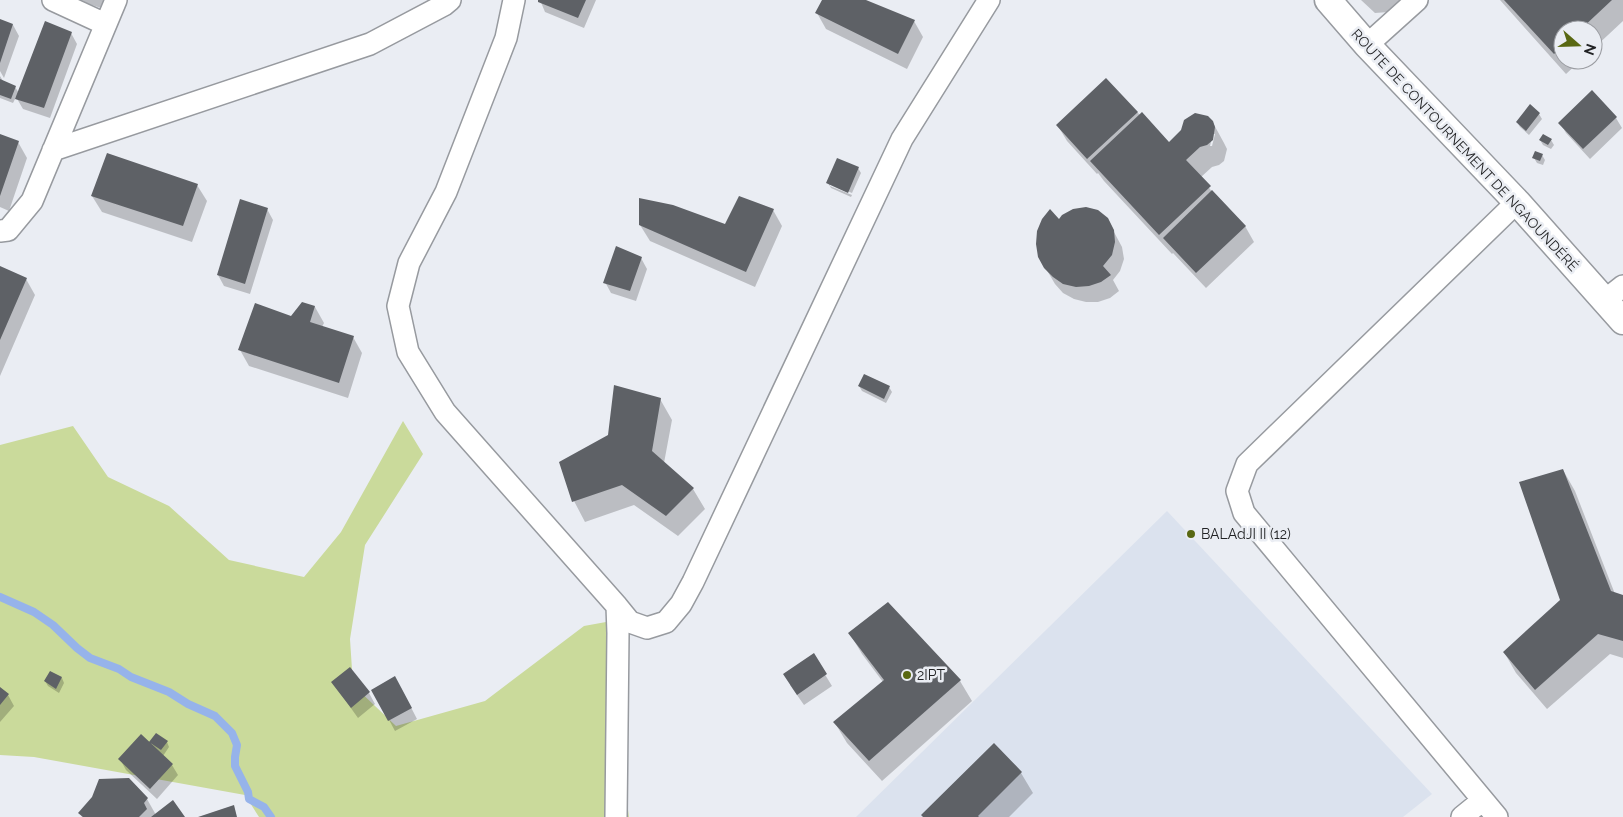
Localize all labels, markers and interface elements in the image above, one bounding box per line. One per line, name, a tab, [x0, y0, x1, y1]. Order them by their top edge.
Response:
north arrow	[1553, 20, 1603, 70]
street label: ROUTE DE CONTOURNEMENT DE NGAOUNDÉRÉ	[1348, 25, 1582, 274]
text: N	[1581, 42, 1600, 57]
place label: BALAdJI II (12)	[1201, 526, 1291, 542]
marker: BALAdJI II (12)	[1185, 528, 1197, 540]
place label: 2IPT	[917, 667, 945, 683]
marker: 2IPT	[901, 669, 913, 681]

